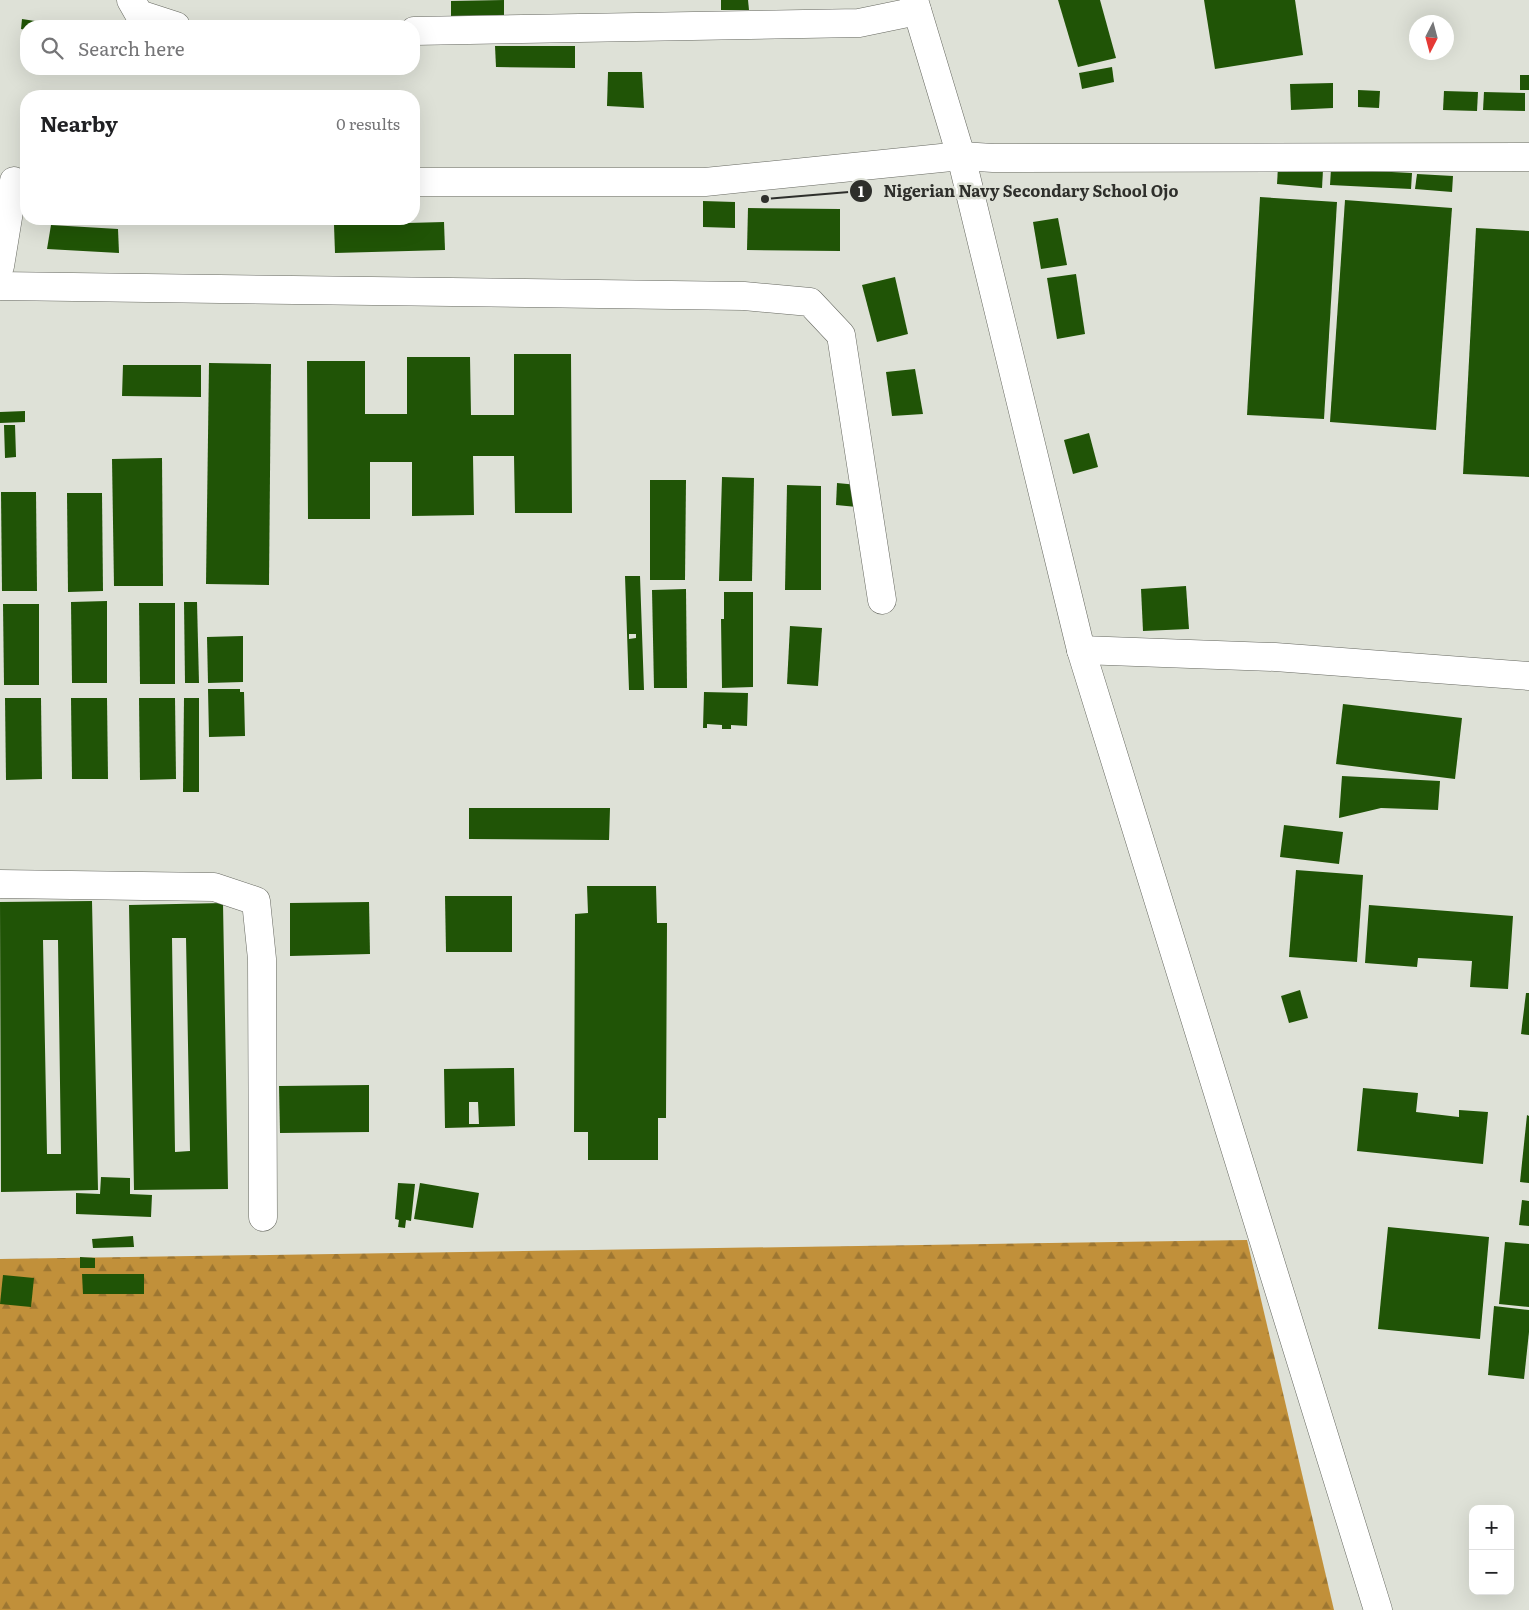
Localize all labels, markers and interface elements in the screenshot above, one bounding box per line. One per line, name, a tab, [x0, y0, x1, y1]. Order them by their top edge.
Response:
north arrow	[1409, 15, 1454, 60]
search box	[20, 20, 420, 75]
icon: search	[38, 34, 66, 62]
text: Search here	[78, 34, 185, 62]
text: Nearby	[40, 107, 118, 138]
text: 0 results	[336, 111, 400, 135]
callout: Nigerian Navy Secondary School Ojo	[848, 176, 1188, 207]
text: Nigerian Navy Secondary School Ojo	[884, 178, 1179, 202]
text: 1	[858, 179, 864, 202]
map controls	[1469, 1505, 1514, 1595]
button: +	[1469, 1505, 1514, 1550]
button: −	[1469, 1550, 1514, 1595]

